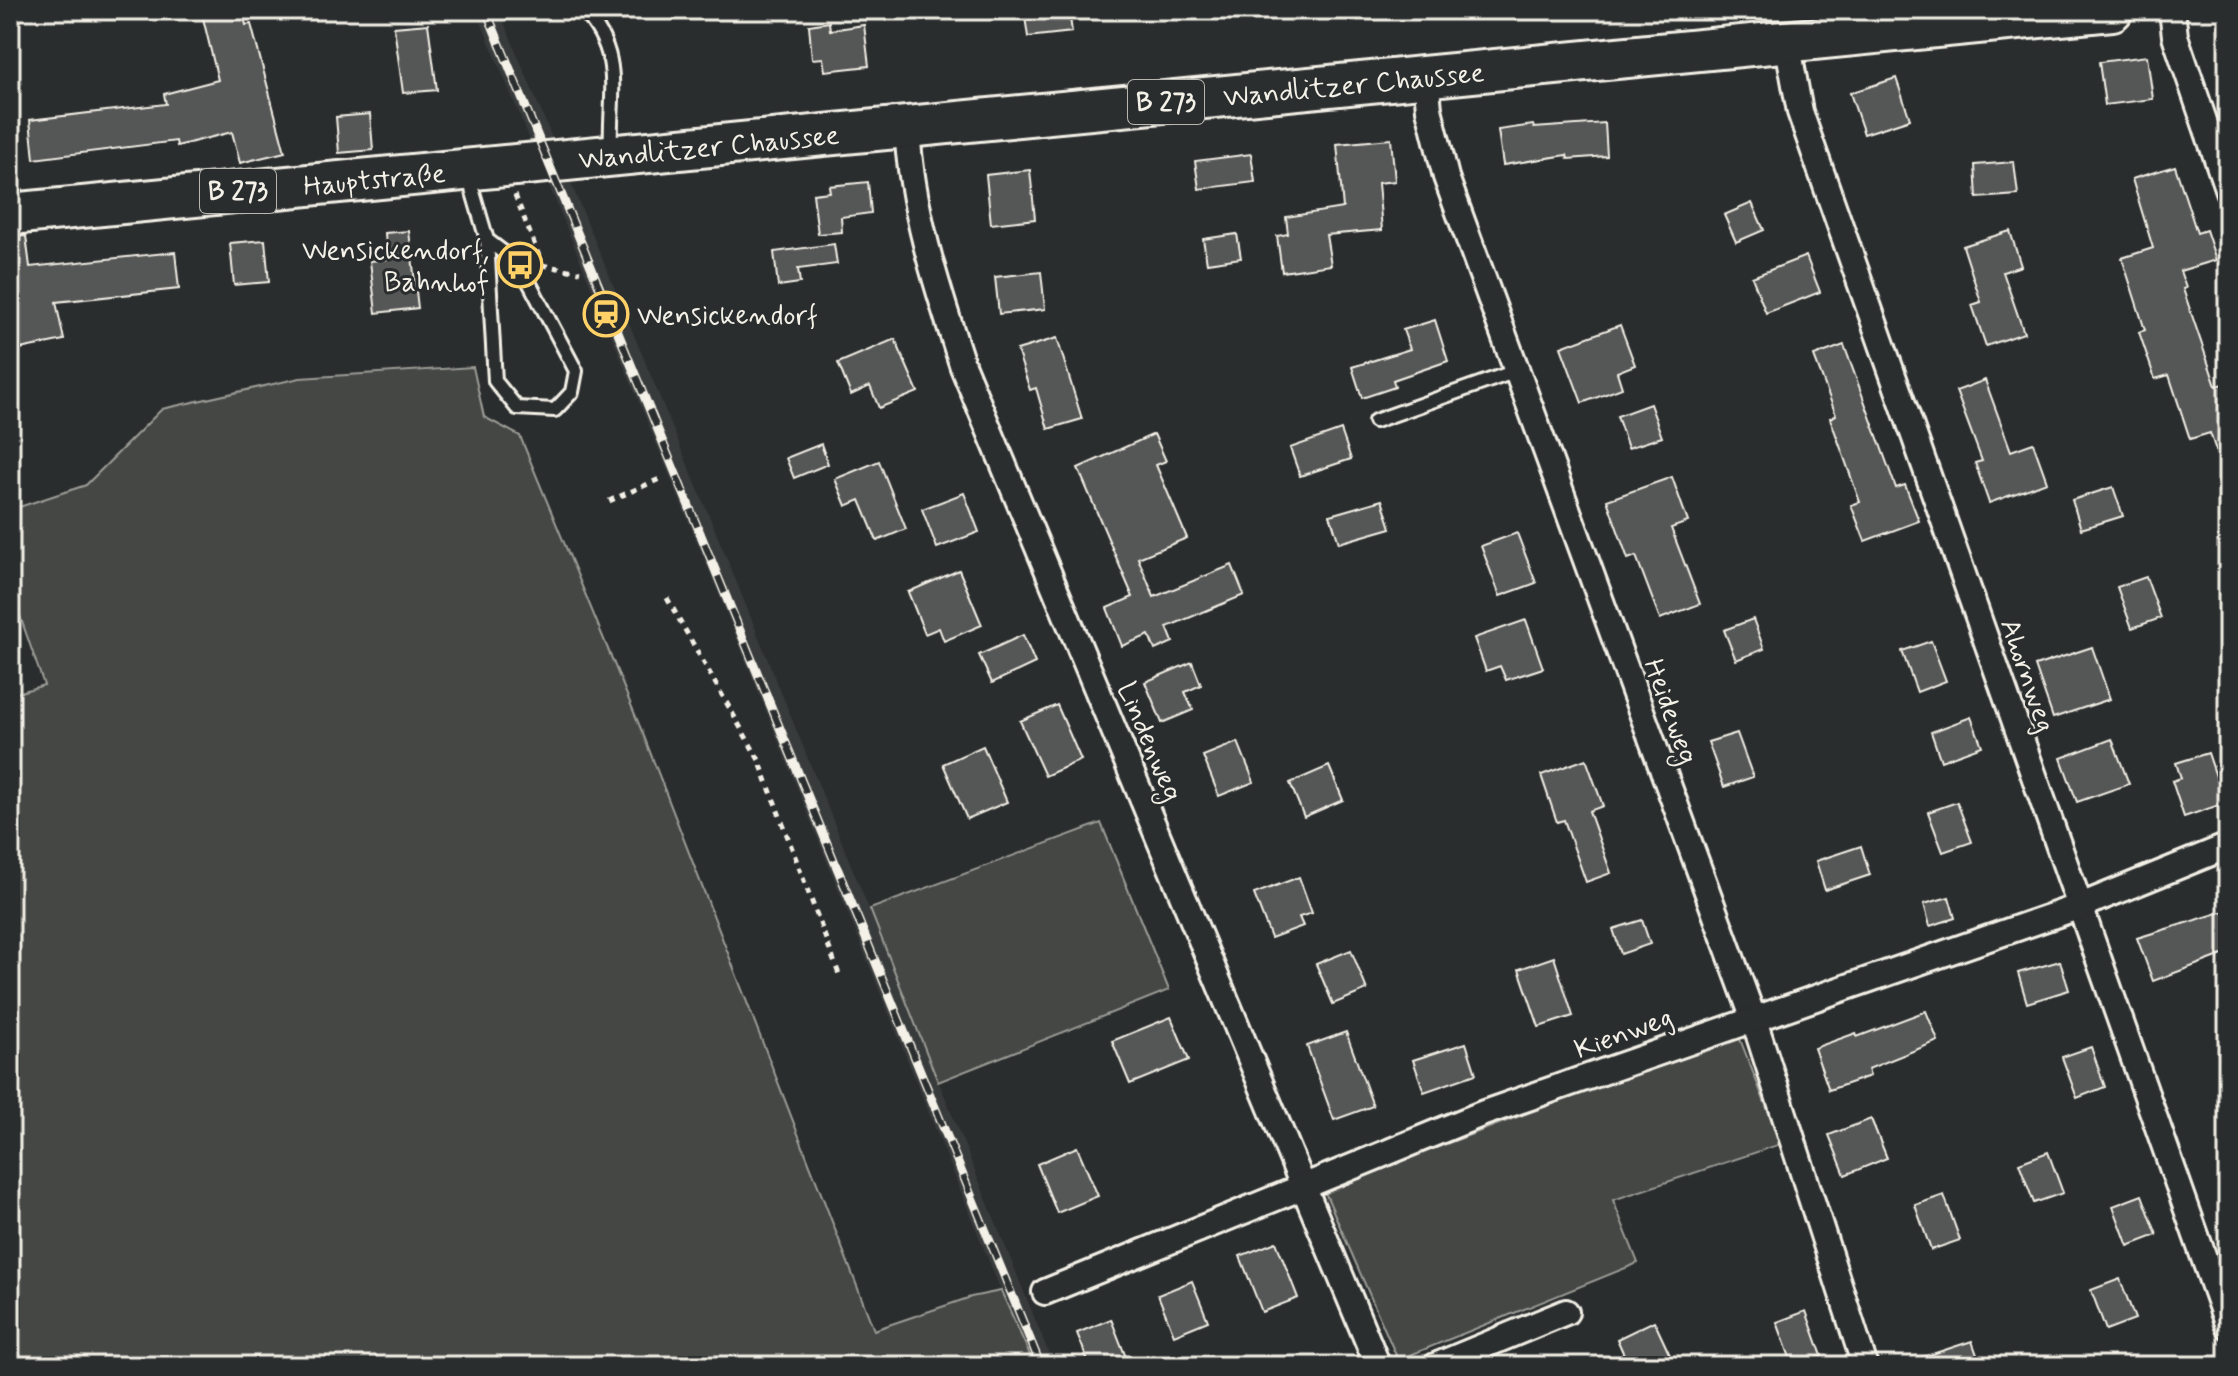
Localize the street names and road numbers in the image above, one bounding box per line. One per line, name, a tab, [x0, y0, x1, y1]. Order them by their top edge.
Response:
street label: Wandlitzer Chaussee	[1222, 55, 1486, 117]
road number: B 273	[1128, 80, 1204, 124]
street label: Wandlitzer Chaussee	[577, 118, 841, 180]
street label: Hauptstraße	[302, 156, 447, 206]
road number: B 273	[200, 169, 276, 213]
street label: Ahornweg	[1990, 614, 2063, 738]
street label: Heideweg	[1632, 654, 1706, 770]
street label: Lindenweg	[1105, 676, 1190, 808]
street label: Kienweg	[1570, 1000, 1678, 1069]

